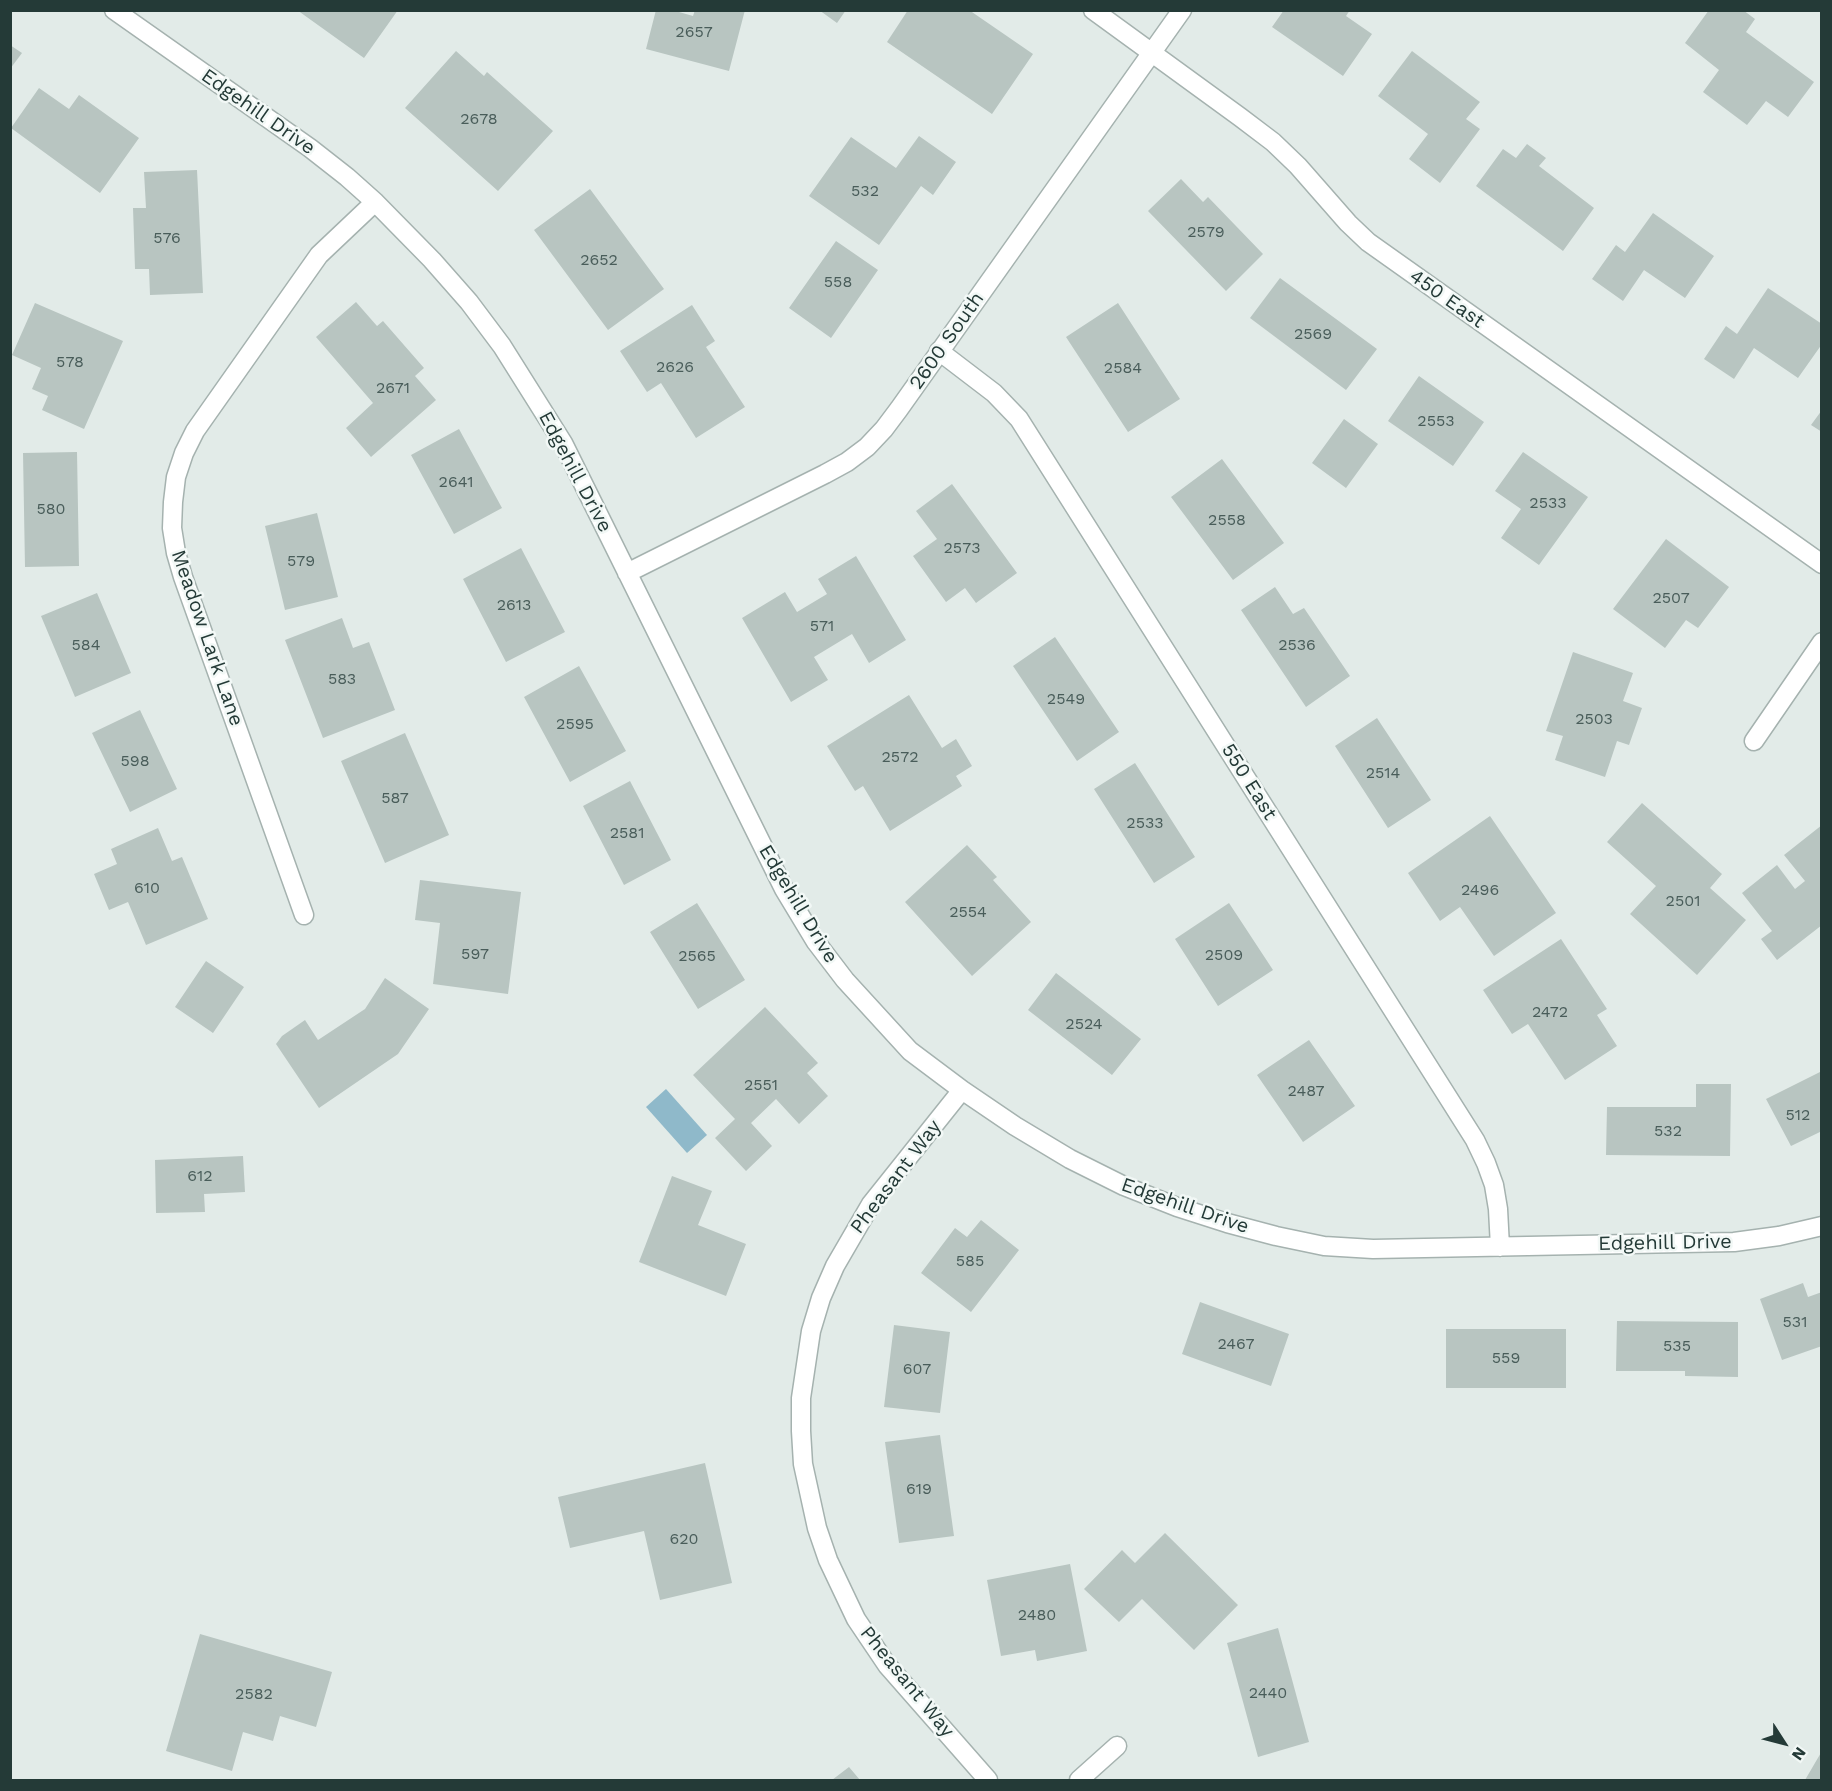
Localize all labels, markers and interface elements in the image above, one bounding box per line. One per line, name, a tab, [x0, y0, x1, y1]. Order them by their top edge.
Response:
house number: 2657	[675, 22, 713, 42]
street label: Edgehill Drive	[196, 64, 320, 160]
house number: 2678	[460, 109, 498, 129]
house number: 532	[851, 181, 879, 201]
house number: 2579	[1187, 222, 1225, 242]
house number: 576	[153, 228, 181, 248]
house number: 2652	[580, 250, 618, 270]
street label: 450 East	[1405, 264, 1489, 334]
house number: 558	[824, 272, 852, 292]
street label: 2600 South	[905, 288, 989, 394]
house number: 2569	[1294, 324, 1332, 344]
house number: 578	[56, 352, 84, 372]
house number: 2626	[656, 357, 694, 377]
house number: 2584	[1104, 358, 1142, 378]
house number: 2671	[376, 378, 410, 398]
street label: Edgehill Drive	[533, 407, 617, 537]
house number: 2553	[1417, 411, 1455, 431]
house number: 2641	[439, 472, 473, 492]
house number: 2533	[1529, 493, 1567, 513]
house number: 580	[36, 499, 66, 519]
house number: 2558	[1208, 510, 1246, 530]
house number: 2573	[944, 538, 980, 558]
street label: Meadow Lark Lane	[166, 547, 248, 729]
house number: 579	[287, 551, 315, 571]
house number: 2507	[1652, 588, 1690, 608]
house number: 2613	[497, 595, 531, 615]
house number: 571	[810, 616, 834, 636]
house number: 584	[72, 635, 100, 655]
house number: 2536	[1278, 635, 1316, 655]
house number: 583	[328, 669, 356, 689]
house number: 2549	[1047, 689, 1085, 709]
house number: 2503	[1575, 709, 1613, 729]
house number: 2595	[556, 714, 594, 734]
street label: 550 East	[1216, 739, 1282, 825]
house number: 2572	[882, 747, 918, 767]
house number: 598	[120, 751, 150, 771]
house number: 2514	[1366, 763, 1400, 783]
house number: 587	[381, 788, 409, 808]
house number: 2533	[1126, 813, 1164, 833]
house number: 2581	[610, 823, 644, 843]
street label: Edgehill Drive	[753, 841, 843, 967]
house number: 610	[134, 878, 160, 898]
house number: 2496	[1461, 880, 1499, 900]
house number: 2501	[1666, 891, 1700, 911]
house number: 2554	[949, 902, 987, 922]
house number: 597	[461, 944, 489, 964]
house number: 2509	[1205, 945, 1243, 965]
house number: 2565	[678, 946, 716, 966]
house number: 2472	[1532, 1002, 1568, 1022]
house number: 2524	[1065, 1014, 1103, 1034]
house number: 2551	[744, 1075, 778, 1095]
house number: 2487	[1288, 1081, 1324, 1101]
house number: 512	[1786, 1105, 1810, 1125]
street label: Pheasant Way	[845, 1115, 947, 1239]
house number: 532	[1654, 1121, 1682, 1141]
house number: 612	[187, 1166, 213, 1186]
street label: Edgehill Drive	[1118, 1173, 1252, 1239]
street label: Edgehill Drive	[1598, 1230, 1732, 1256]
house number: 585	[956, 1251, 984, 1271]
house number: 531	[1783, 1312, 1807, 1332]
house number: 2467	[1217, 1334, 1255, 1354]
house number: 535	[1663, 1336, 1691, 1356]
house number: 559	[1492, 1348, 1520, 1368]
house number: 607	[903, 1359, 931, 1379]
house number: 619	[906, 1479, 932, 1499]
house number: 620	[669, 1529, 699, 1549]
house number: 2480	[1018, 1605, 1056, 1625]
street label: Pheasant Way	[855, 1622, 959, 1742]
house number: 2440	[1249, 1683, 1287, 1703]
house number: 2582	[235, 1684, 273, 1704]
north arrow	[1754, 1713, 1814, 1773]
text: N	[1788, 1743, 1810, 1764]

